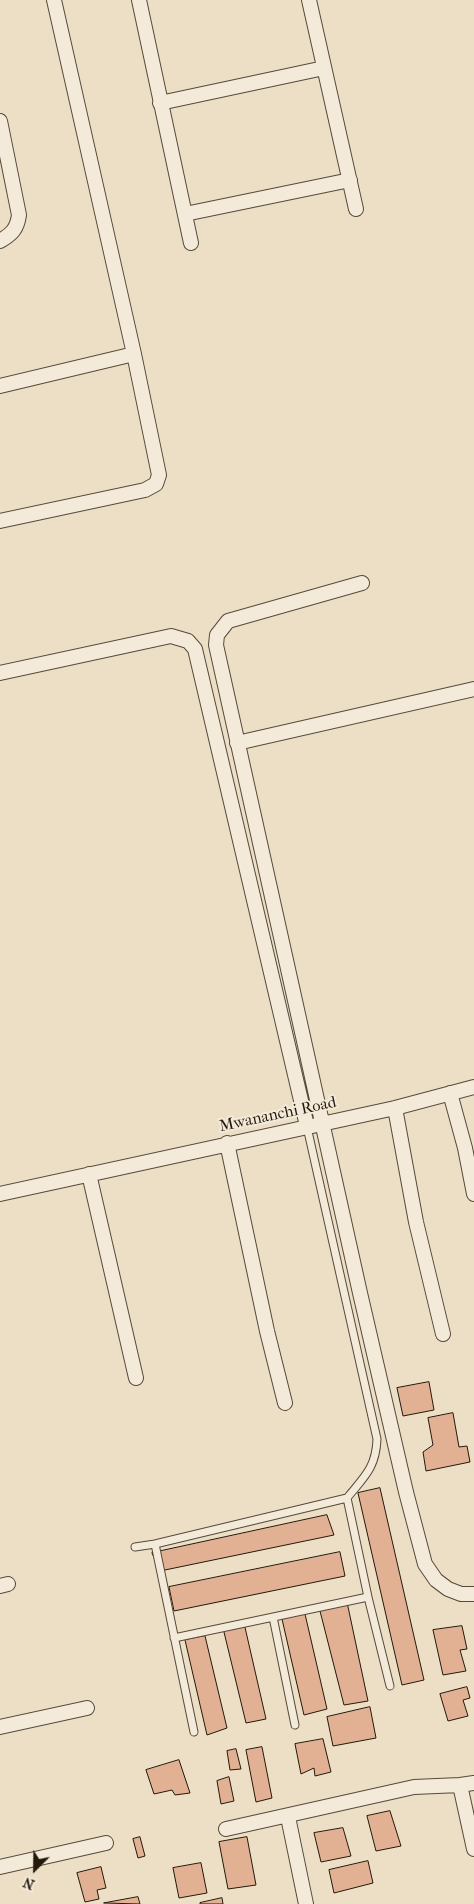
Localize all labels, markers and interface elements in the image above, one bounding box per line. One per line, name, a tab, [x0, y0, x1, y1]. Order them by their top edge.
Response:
street label: Mwananchi Road	[218, 1093, 338, 1137]
north arrow	[10, 1844, 60, 1894]
text: N	[21, 1873, 37, 1893]

